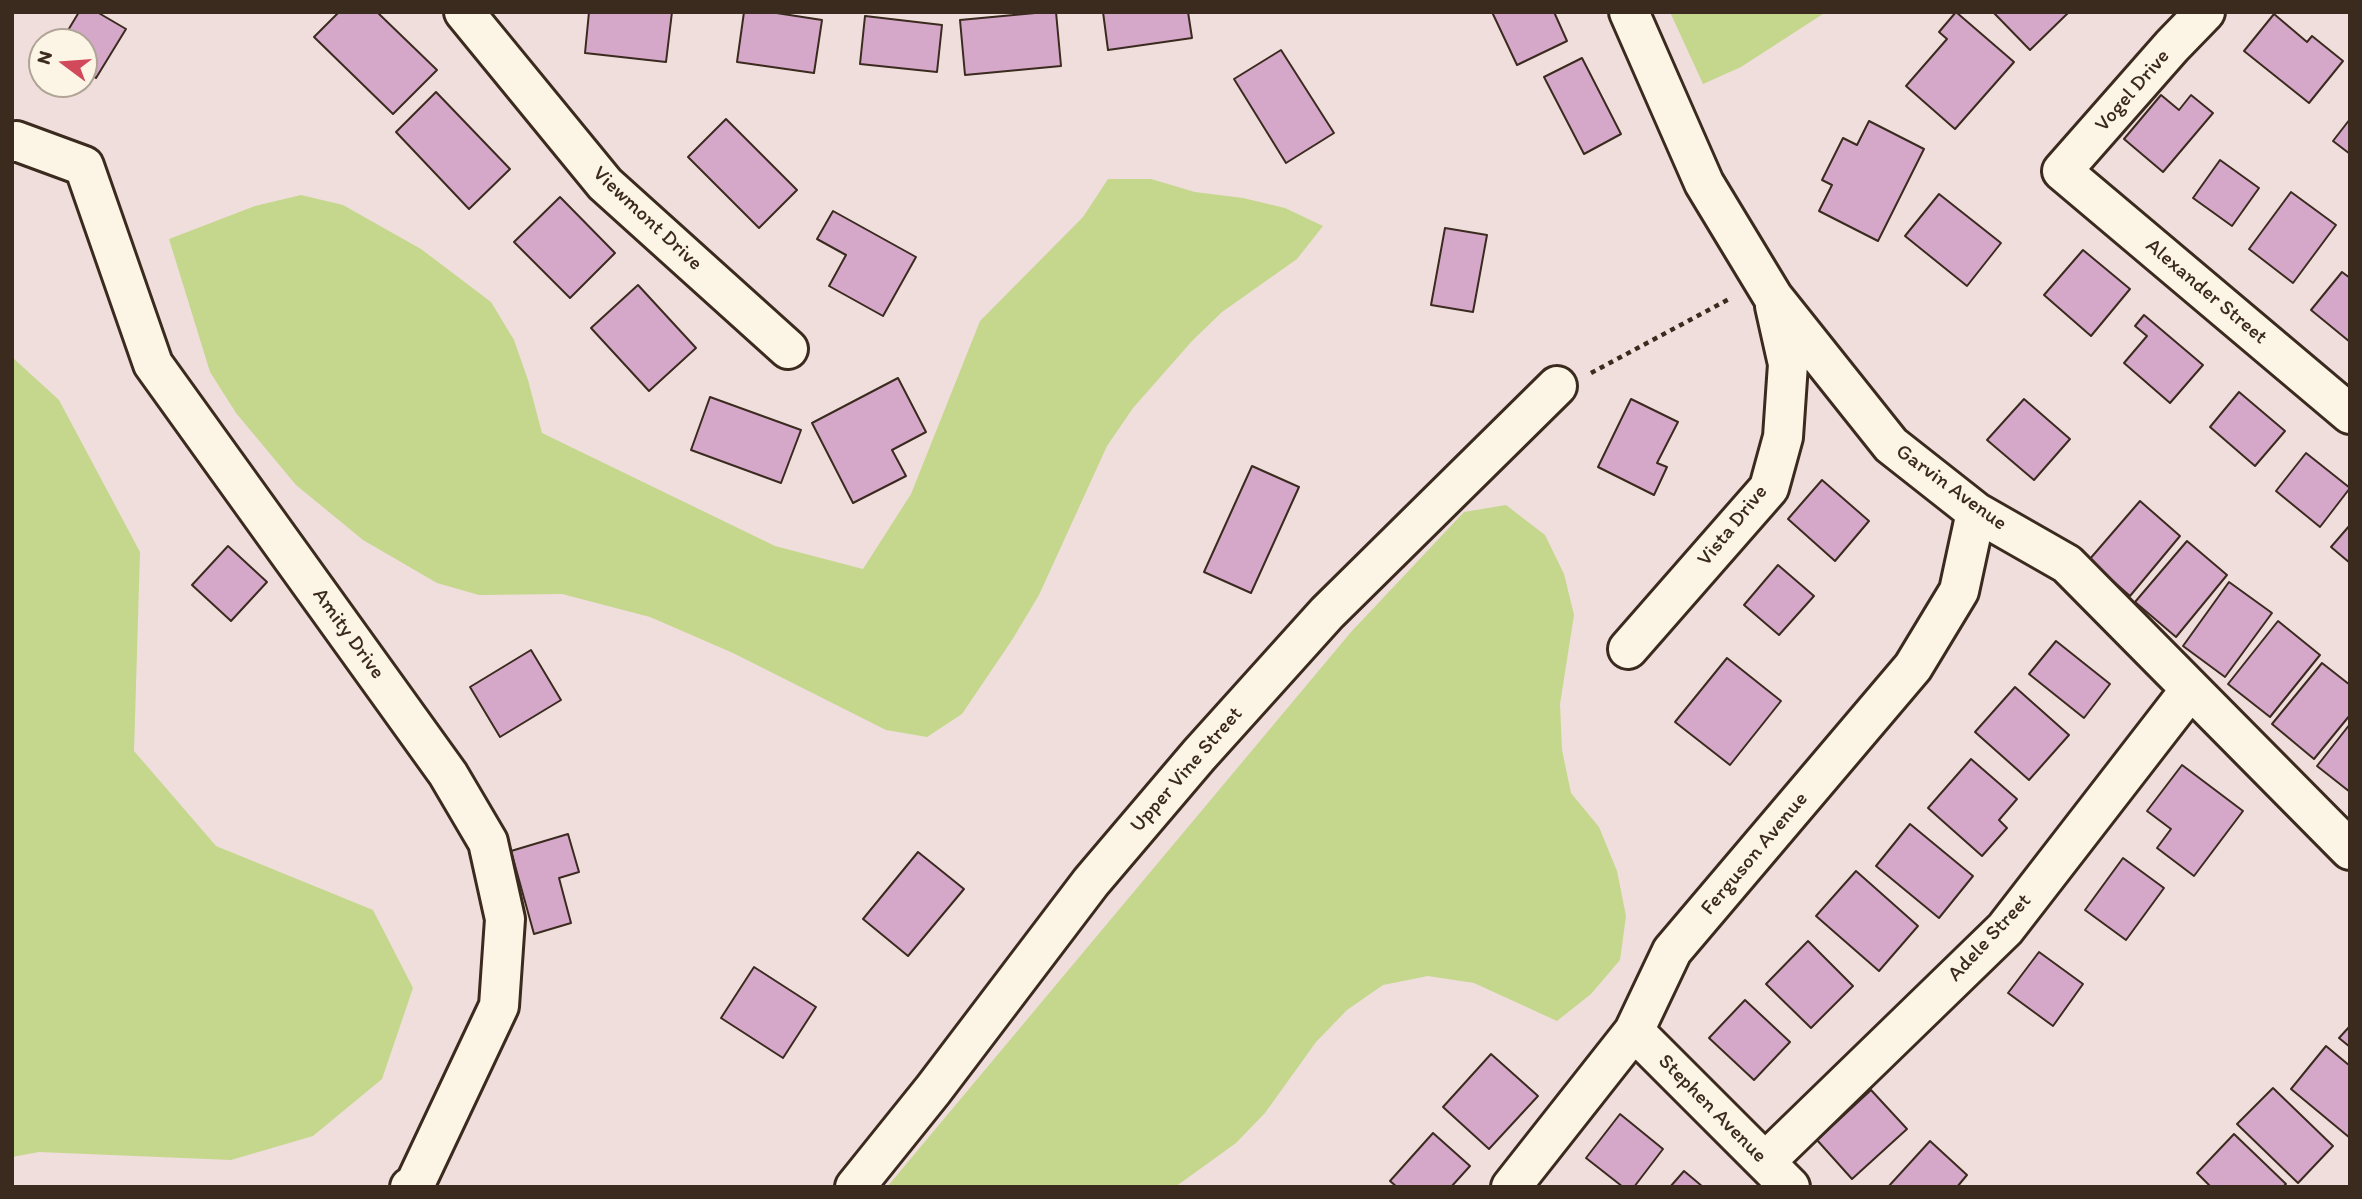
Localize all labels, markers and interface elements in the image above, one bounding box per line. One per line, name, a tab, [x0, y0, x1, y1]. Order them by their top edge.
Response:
north arrow	[28, 28, 98, 98]
street label: Vogel Drive	[2090, 45, 2176, 137]
text: N	[31, 48, 57, 67]
street label: Viewmont Drive	[587, 162, 707, 276]
street label: Alexander Street	[2140, 234, 2272, 350]
street label: Garvin Avenue	[1891, 439, 2011, 537]
street label: Vista Drive	[1693, 480, 1773, 572]
street label: Amity Drive	[307, 584, 389, 684]
street label: Upper Vine Street	[1126, 702, 1248, 838]
street label: Ferguson Avenue	[1696, 787, 1814, 921]
street label: Adele Street	[1943, 889, 2037, 987]
street label: Stephen Avenue	[1652, 1049, 1772, 1169]

